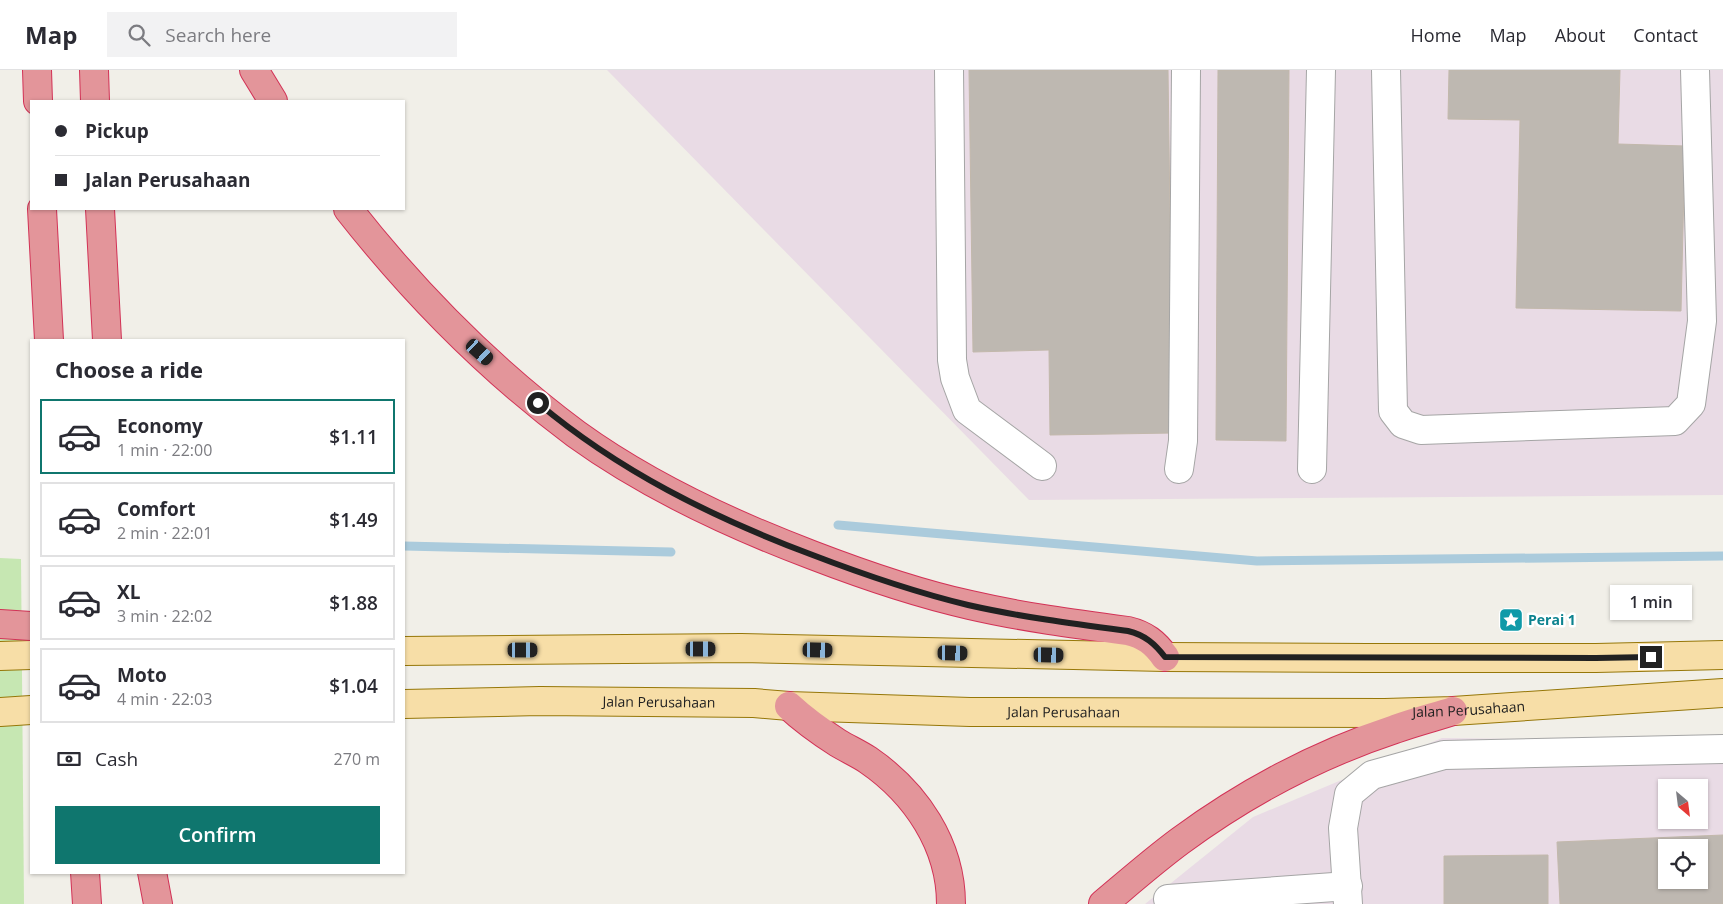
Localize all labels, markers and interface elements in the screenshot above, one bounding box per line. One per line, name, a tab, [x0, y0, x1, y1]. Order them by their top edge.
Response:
search box	[107, 12, 457, 57]
text: Map	[25, 18, 77, 51]
icon: search	[125, 21, 153, 49]
text: Search here	[165, 22, 271, 48]
text: Home	[1411, 23, 1461, 47]
text: Map	[1489, 23, 1527, 47]
text: About	[1555, 23, 1605, 47]
text: Contact	[1633, 23, 1698, 47]
text: Pickup	[85, 118, 149, 144]
text: Jalan Perusahaan	[85, 167, 251, 193]
car	[463, 336, 496, 368]
text: Choose a ride	[55, 354, 203, 384]
route start	[527, 392, 549, 414]
text: Economy	[117, 413, 203, 439]
icon: car	[57, 414, 102, 459]
text: $1.11	[329, 424, 378, 450]
text: 1 min · 22:00	[117, 439, 212, 461]
text: Comfort	[117, 496, 196, 522]
icon: car	[57, 497, 102, 542]
text: $1.49	[329, 507, 378, 533]
text: 2 min · 22:01	[117, 522, 212, 544]
text: XL	[117, 579, 140, 605]
icon: car	[57, 580, 102, 625]
callout: 1 min	[1610, 584, 1692, 620]
text: $1.88	[329, 590, 378, 616]
text: 1 min	[1629, 591, 1673, 613]
text: 3 min · 22:02	[117, 605, 212, 627]
place icon: Perai 1	[1498, 607, 1524, 633]
place label: Perai 1	[1528, 610, 1576, 629]
car	[686, 642, 716, 657]
car	[802, 642, 833, 658]
car	[508, 643, 538, 658]
car	[937, 645, 968, 661]
route end	[1640, 646, 1662, 668]
car	[1033, 647, 1064, 663]
text: Moto	[117, 662, 167, 688]
icon: car	[57, 663, 102, 708]
text: $1.04	[329, 673, 378, 699]
text: 4 min · 22:03	[117, 688, 212, 710]
street label: Jalan Perusahaan	[600, 692, 716, 712]
street label: Jalan Perusahaan	[1410, 696, 1526, 721]
street label: Jalan Perusahaan	[1005, 702, 1120, 721]
icon: cash	[55, 745, 83, 773]
text: Cash	[95, 746, 138, 772]
text: 270 m	[334, 748, 380, 770]
north arrow	[1658, 779, 1708, 829]
map controls	[1658, 779, 1708, 889]
button: Confirm	[55, 806, 380, 864]
button: locate	[1658, 839, 1708, 889]

